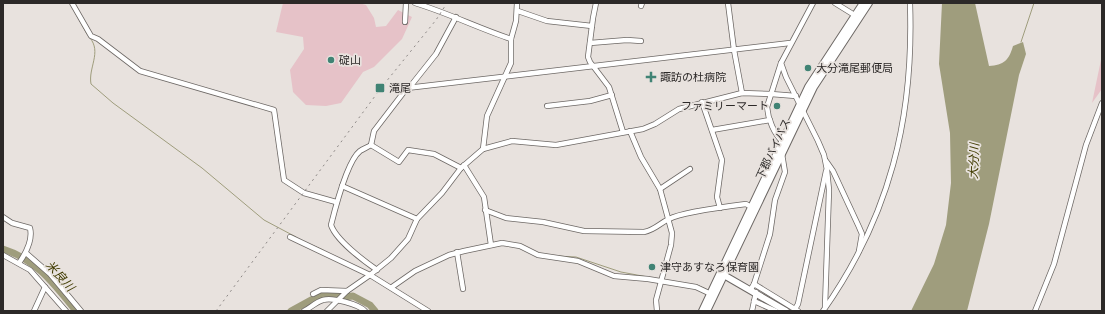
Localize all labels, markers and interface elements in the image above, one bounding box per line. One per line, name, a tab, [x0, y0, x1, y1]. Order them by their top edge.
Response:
place label: 碇山	[339, 53, 361, 67]
marker: 碇山	[326, 55, 336, 65]
place label: 大分滝尾郵便局	[816, 61, 893, 75]
marker: 大分滝尾郵便局	[803, 63, 813, 73]
place label: 諏訪の杜病院	[660, 70, 726, 84]
marker: 諏訪の杜病院	[645, 71, 657, 83]
place label: 滝尾	[389, 81, 411, 95]
marker: 滝尾	[374, 82, 386, 94]
place label: ファミリーマート	[681, 99, 769, 113]
marker: ファミリーマート	[772, 101, 782, 111]
street label: 下郡バイパス	[753, 116, 793, 182]
water label: 大分川	[965, 141, 983, 179]
water label: 米良川	[42, 257, 79, 296]
place label: 津守あすなろ保育園	[660, 260, 759, 274]
marker: 津守あすなろ保育園	[647, 262, 657, 272]

